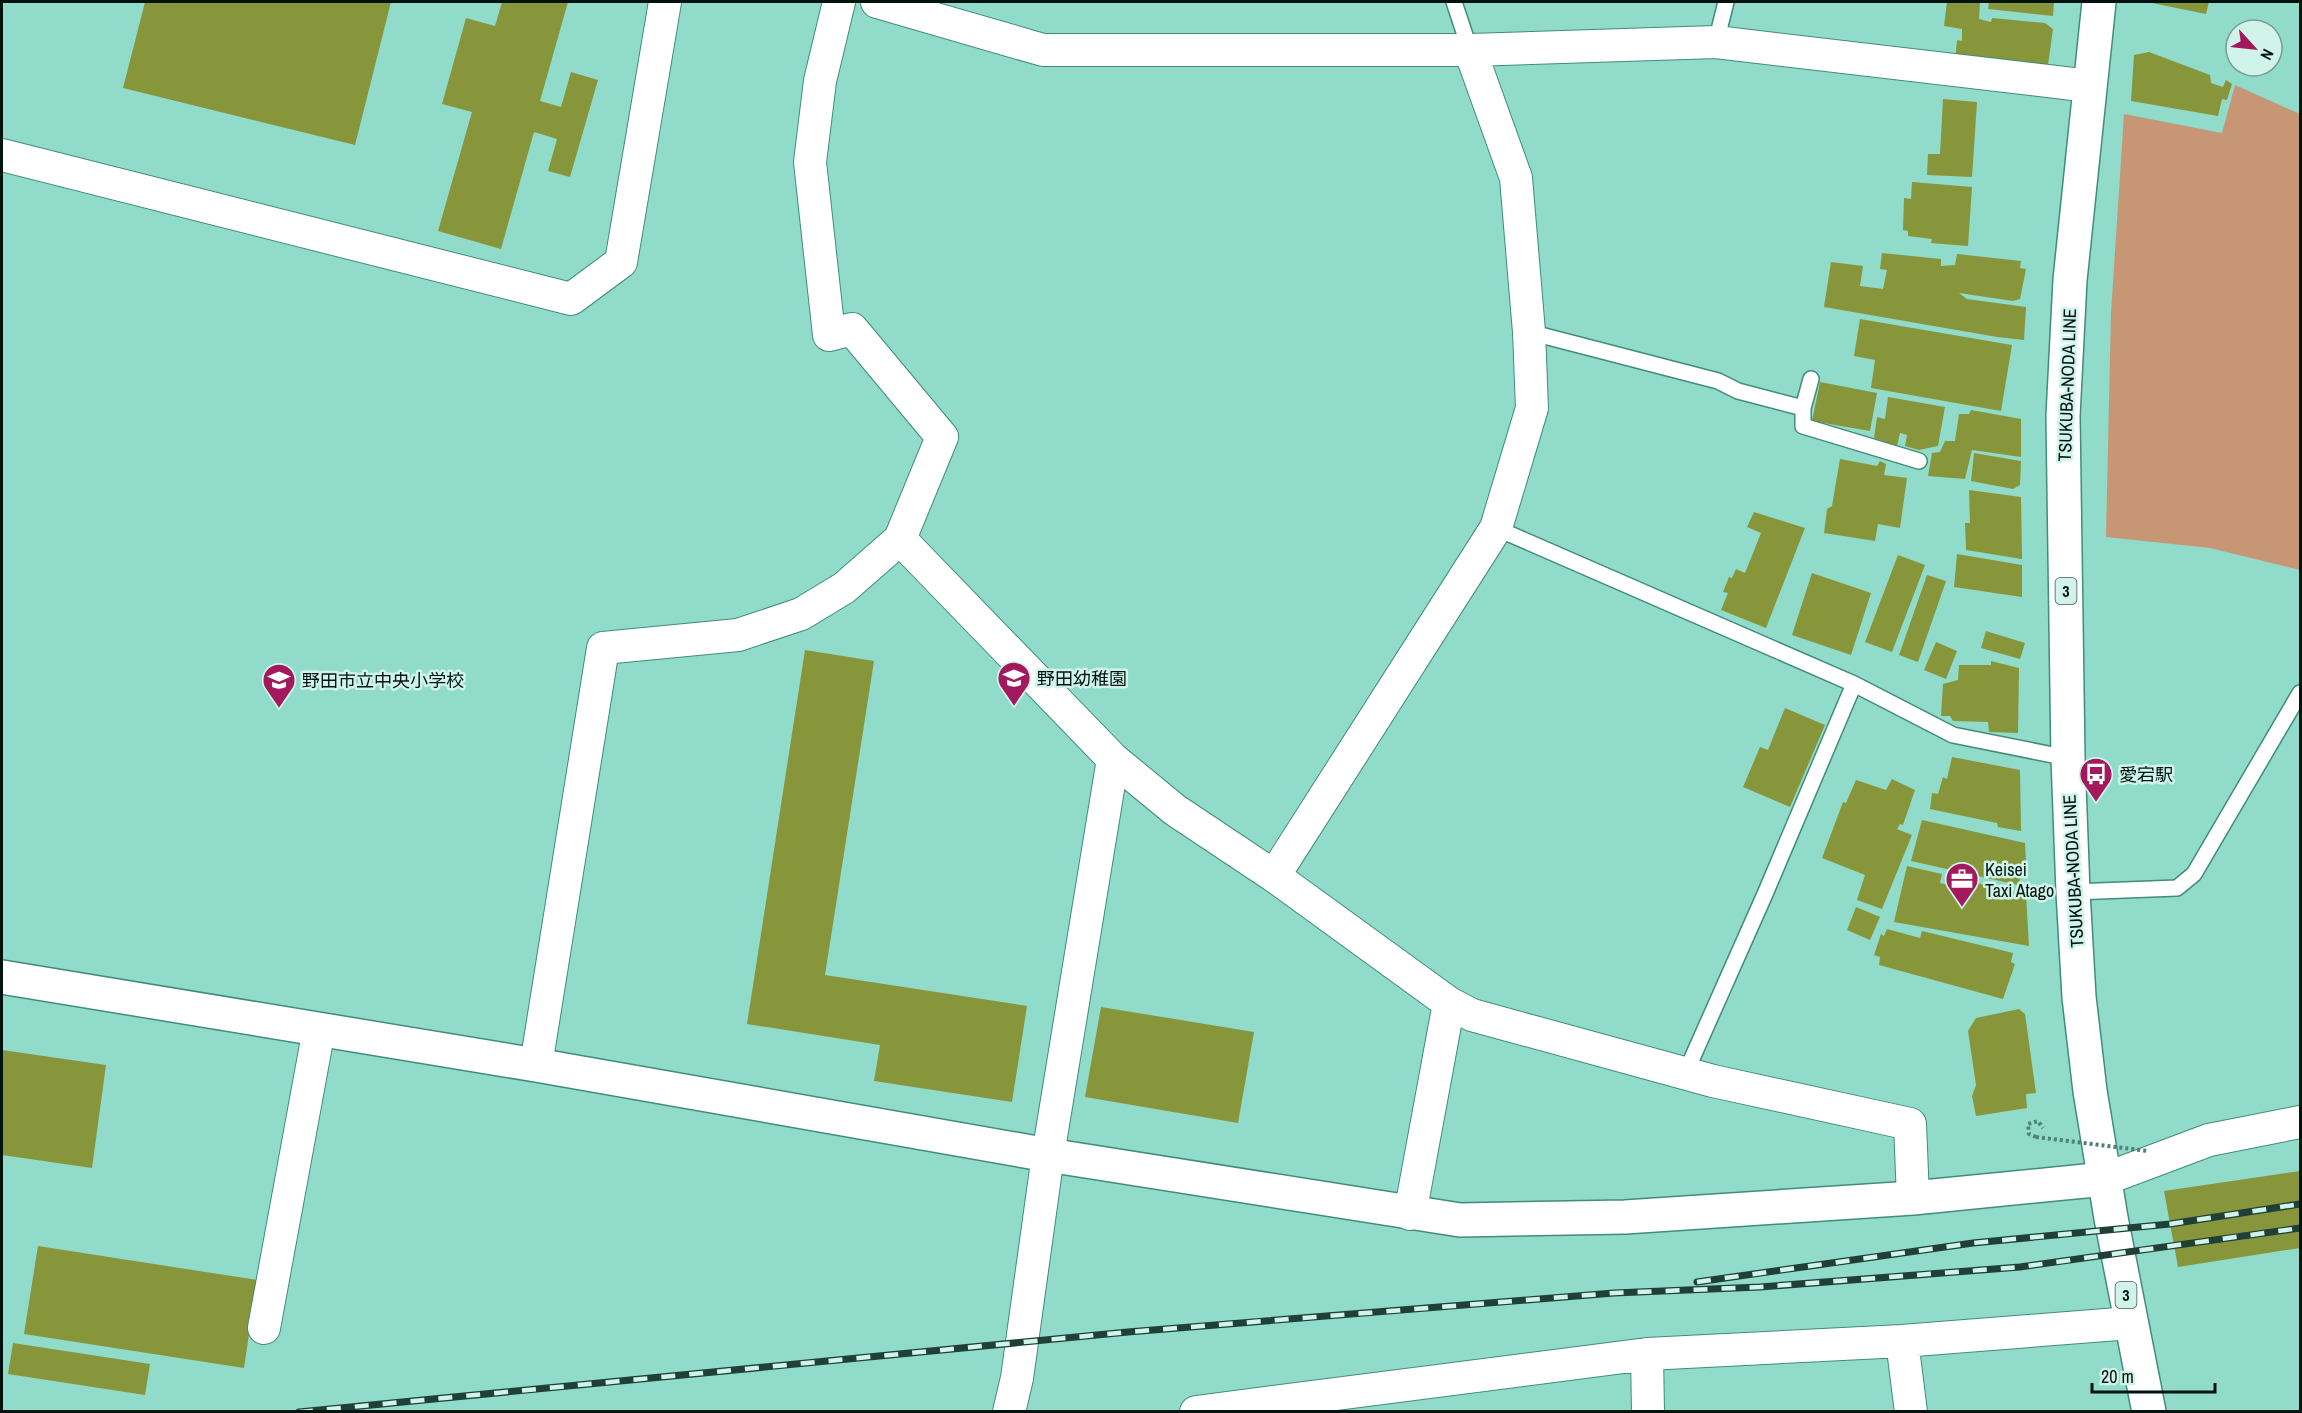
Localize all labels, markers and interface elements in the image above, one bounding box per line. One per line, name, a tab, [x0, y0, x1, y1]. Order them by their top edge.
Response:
north arrow	[2224, 18, 2284, 78]
text: N	[2255, 46, 2279, 64]
street label: TSUKUBA-NODA LINE	[2052, 308, 2082, 462]
road number: 3	[2056, 578, 2076, 604]
school or university icon: 野田幼稚園	[996, 660, 1032, 707]
school or university icon: 野田市立中央小学校	[261, 662, 297, 709]
place label: 野田幼稚園	[1037, 666, 1127, 691]
place label: 野田市立中央小学校	[302, 668, 464, 693]
bus stop icon: 愛宕駅	[2078, 756, 2114, 803]
place label: 愛宕駅	[2119, 762, 2173, 787]
street label: TSUKUBA-NODA LINE	[2057, 794, 2089, 948]
place label: Keisei Taxi Atago	[1985, 857, 2054, 903]
office icon: Keisei Taxi Atago	[1944, 861, 1980, 908]
road number: 3	[2116, 1282, 2136, 1308]
scale bar	[2092, 1356, 2215, 1394]
text: 20 m	[2101, 1364, 2134, 1389]

